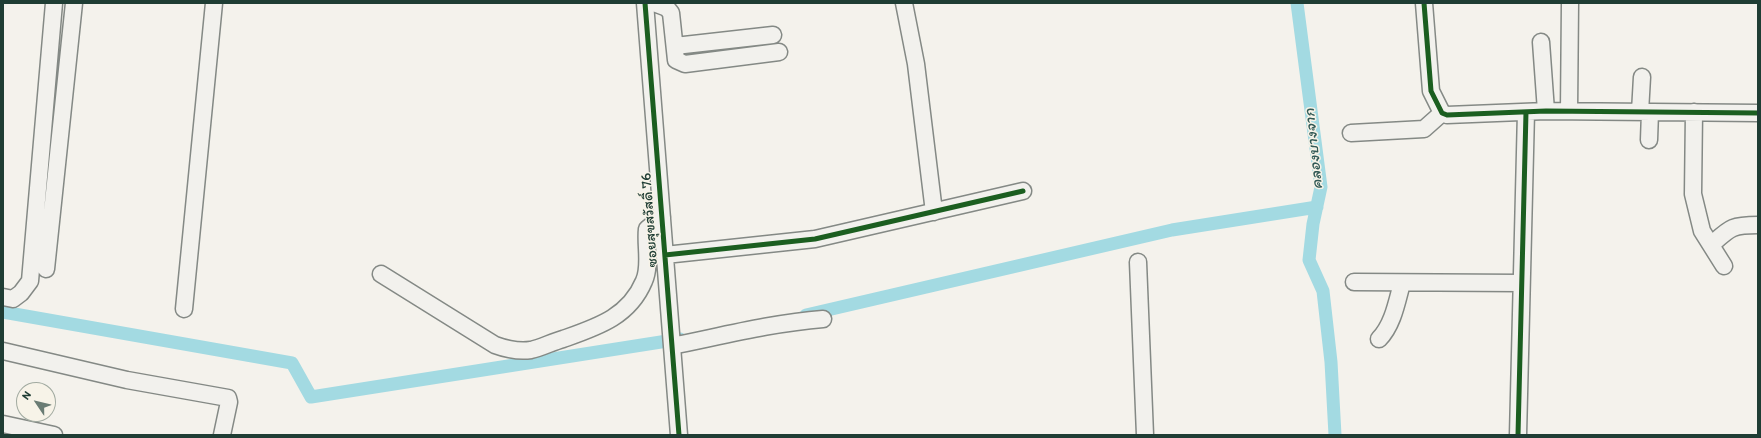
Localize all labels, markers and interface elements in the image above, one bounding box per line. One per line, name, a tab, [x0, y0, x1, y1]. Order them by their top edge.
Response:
water label: คลองบางจาก	[1300, 107, 1328, 191]
street label: ซอยสุขสวัสดิ์ 76	[638, 172, 662, 268]
north arrow	[16, 382, 56, 422]
text: N	[19, 389, 34, 402]

